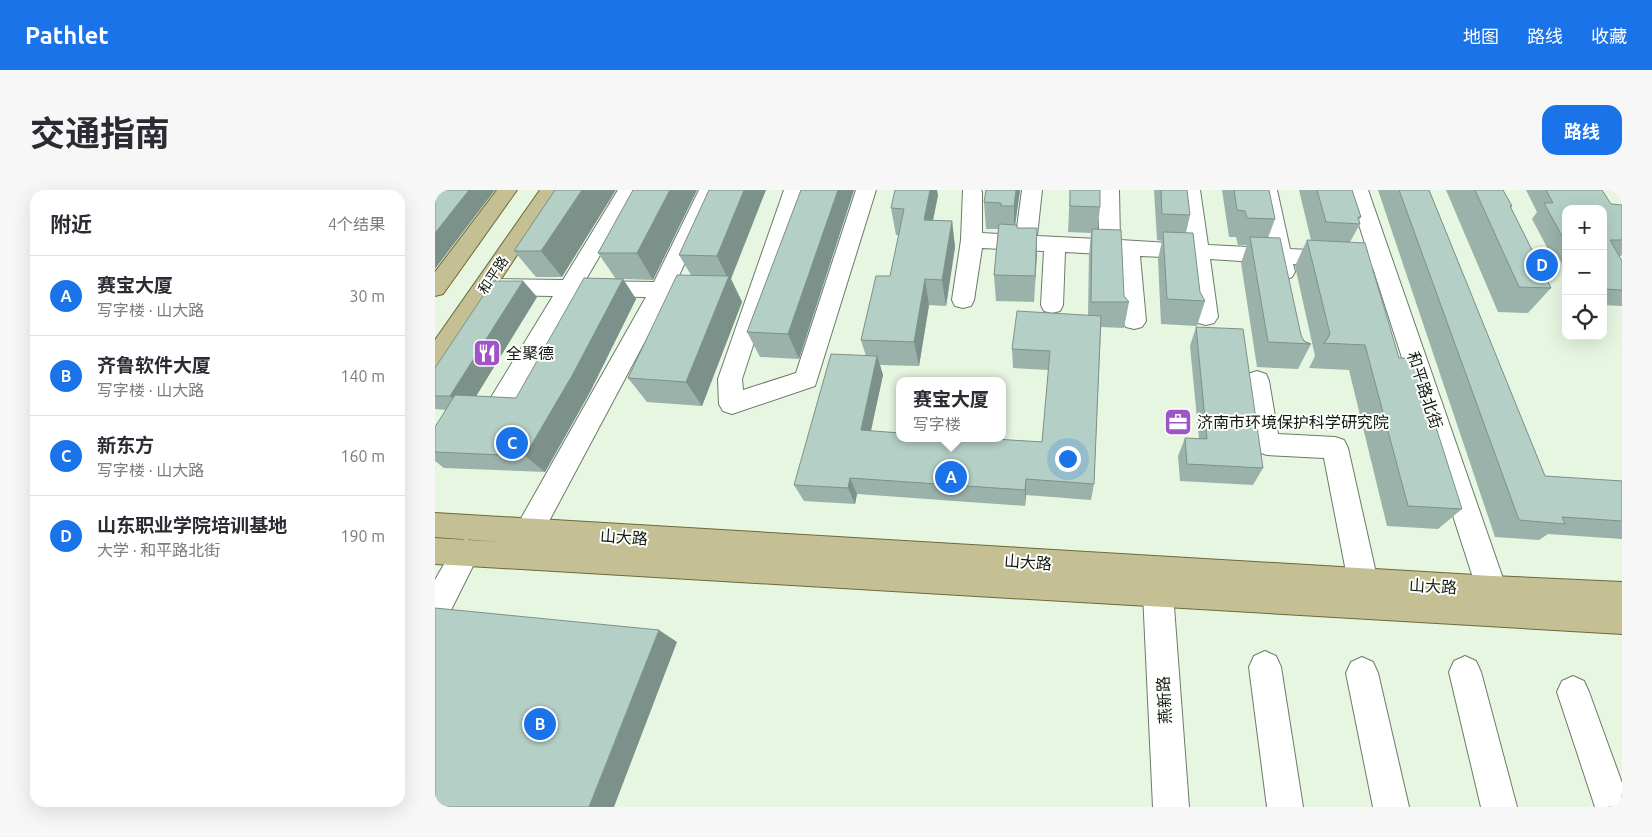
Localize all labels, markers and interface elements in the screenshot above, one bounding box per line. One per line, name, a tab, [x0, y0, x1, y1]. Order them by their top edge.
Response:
text: Pathlet	[25, 22, 109, 49]
text: 地图	[1463, 26, 1499, 46]
text: 路线	[1527, 26, 1563, 46]
text: 收藏	[1591, 26, 1627, 46]
button: 路线	[1542, 105, 1622, 155]
text: 交通指南	[30, 113, 170, 153]
map controls	[1562, 205, 1607, 340]
button: +	[1562, 205, 1607, 250]
text: 附近	[50, 212, 92, 236]
text: 4个结果	[328, 215, 385, 233]
pin: D	[1526, 246, 1558, 284]
button: −	[1562, 250, 1607, 295]
street label: 和平路	[475, 253, 511, 297]
text: 赛宝大厦	[97, 274, 173, 296]
text: A	[60, 287, 72, 305]
text: 30 m	[349, 287, 385, 305]
button: locate	[1562, 295, 1607, 340]
text: 写字楼 · 山大路	[97, 301, 204, 319]
restaurant icon: 全聚德	[472, 338, 502, 368]
place label: 全聚德	[506, 344, 554, 362]
street label: 和平路北街	[1404, 349, 1446, 431]
text: 齐鲁软件大厦	[97, 354, 211, 376]
text: B	[61, 367, 71, 385]
text: 140 m	[340, 367, 385, 385]
popup	[896, 377, 1006, 442]
text: 写字楼 · 山大路	[97, 381, 204, 399]
text: 赛宝大厦	[913, 388, 989, 410]
office icon: 济南市环境保护科学研究院	[1163, 407, 1193, 437]
place label: 济南市环境保护科学研究院	[1197, 413, 1389, 431]
text: 写字楼	[913, 415, 961, 433]
pin: C	[496, 424, 528, 462]
text: 新东方	[97, 434, 154, 456]
your location	[1055, 446, 1081, 472]
text: C	[61, 447, 71, 465]
text: 160 m	[340, 447, 385, 465]
pin: A	[935, 458, 967, 496]
text: 写字楼 · 山大路	[97, 461, 204, 479]
text: 山东职业学院培训基地	[97, 514, 287, 536]
street label: 山大路	[599, 526, 649, 548]
text: D	[60, 527, 72, 545]
text: 190 m	[340, 527, 385, 545]
text: 大学 · 和平路北街	[97, 541, 220, 559]
street label: 山大路	[1003, 551, 1053, 573]
street label: 山大路	[1409, 576, 1457, 596]
street label: 燕新路	[1154, 676, 1174, 724]
pin: B	[524, 705, 556, 743]

